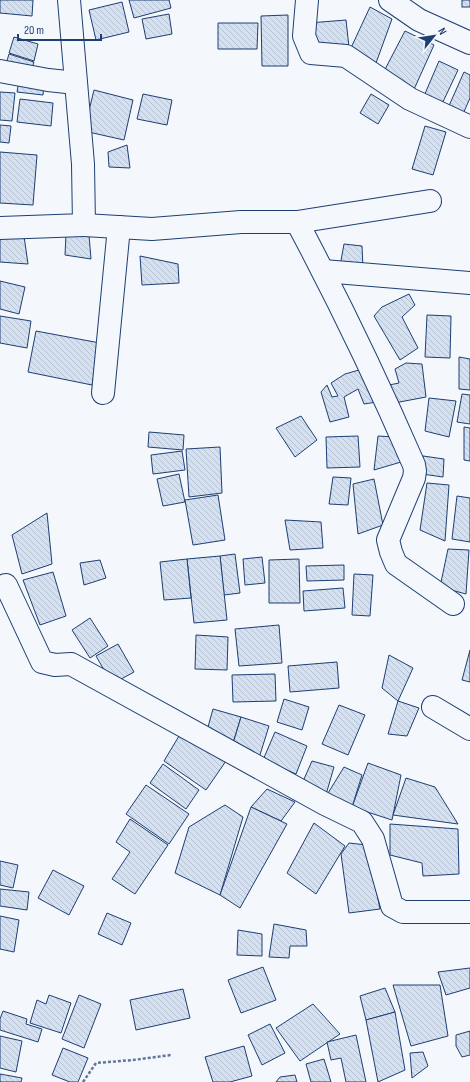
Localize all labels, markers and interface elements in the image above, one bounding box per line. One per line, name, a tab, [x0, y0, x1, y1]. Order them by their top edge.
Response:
scale bar	[18, 16, 101, 42]
north arrow	[414, 16, 454, 56]
text: 20 m	[24, 23, 44, 38]
text: N	[435, 25, 449, 37]

